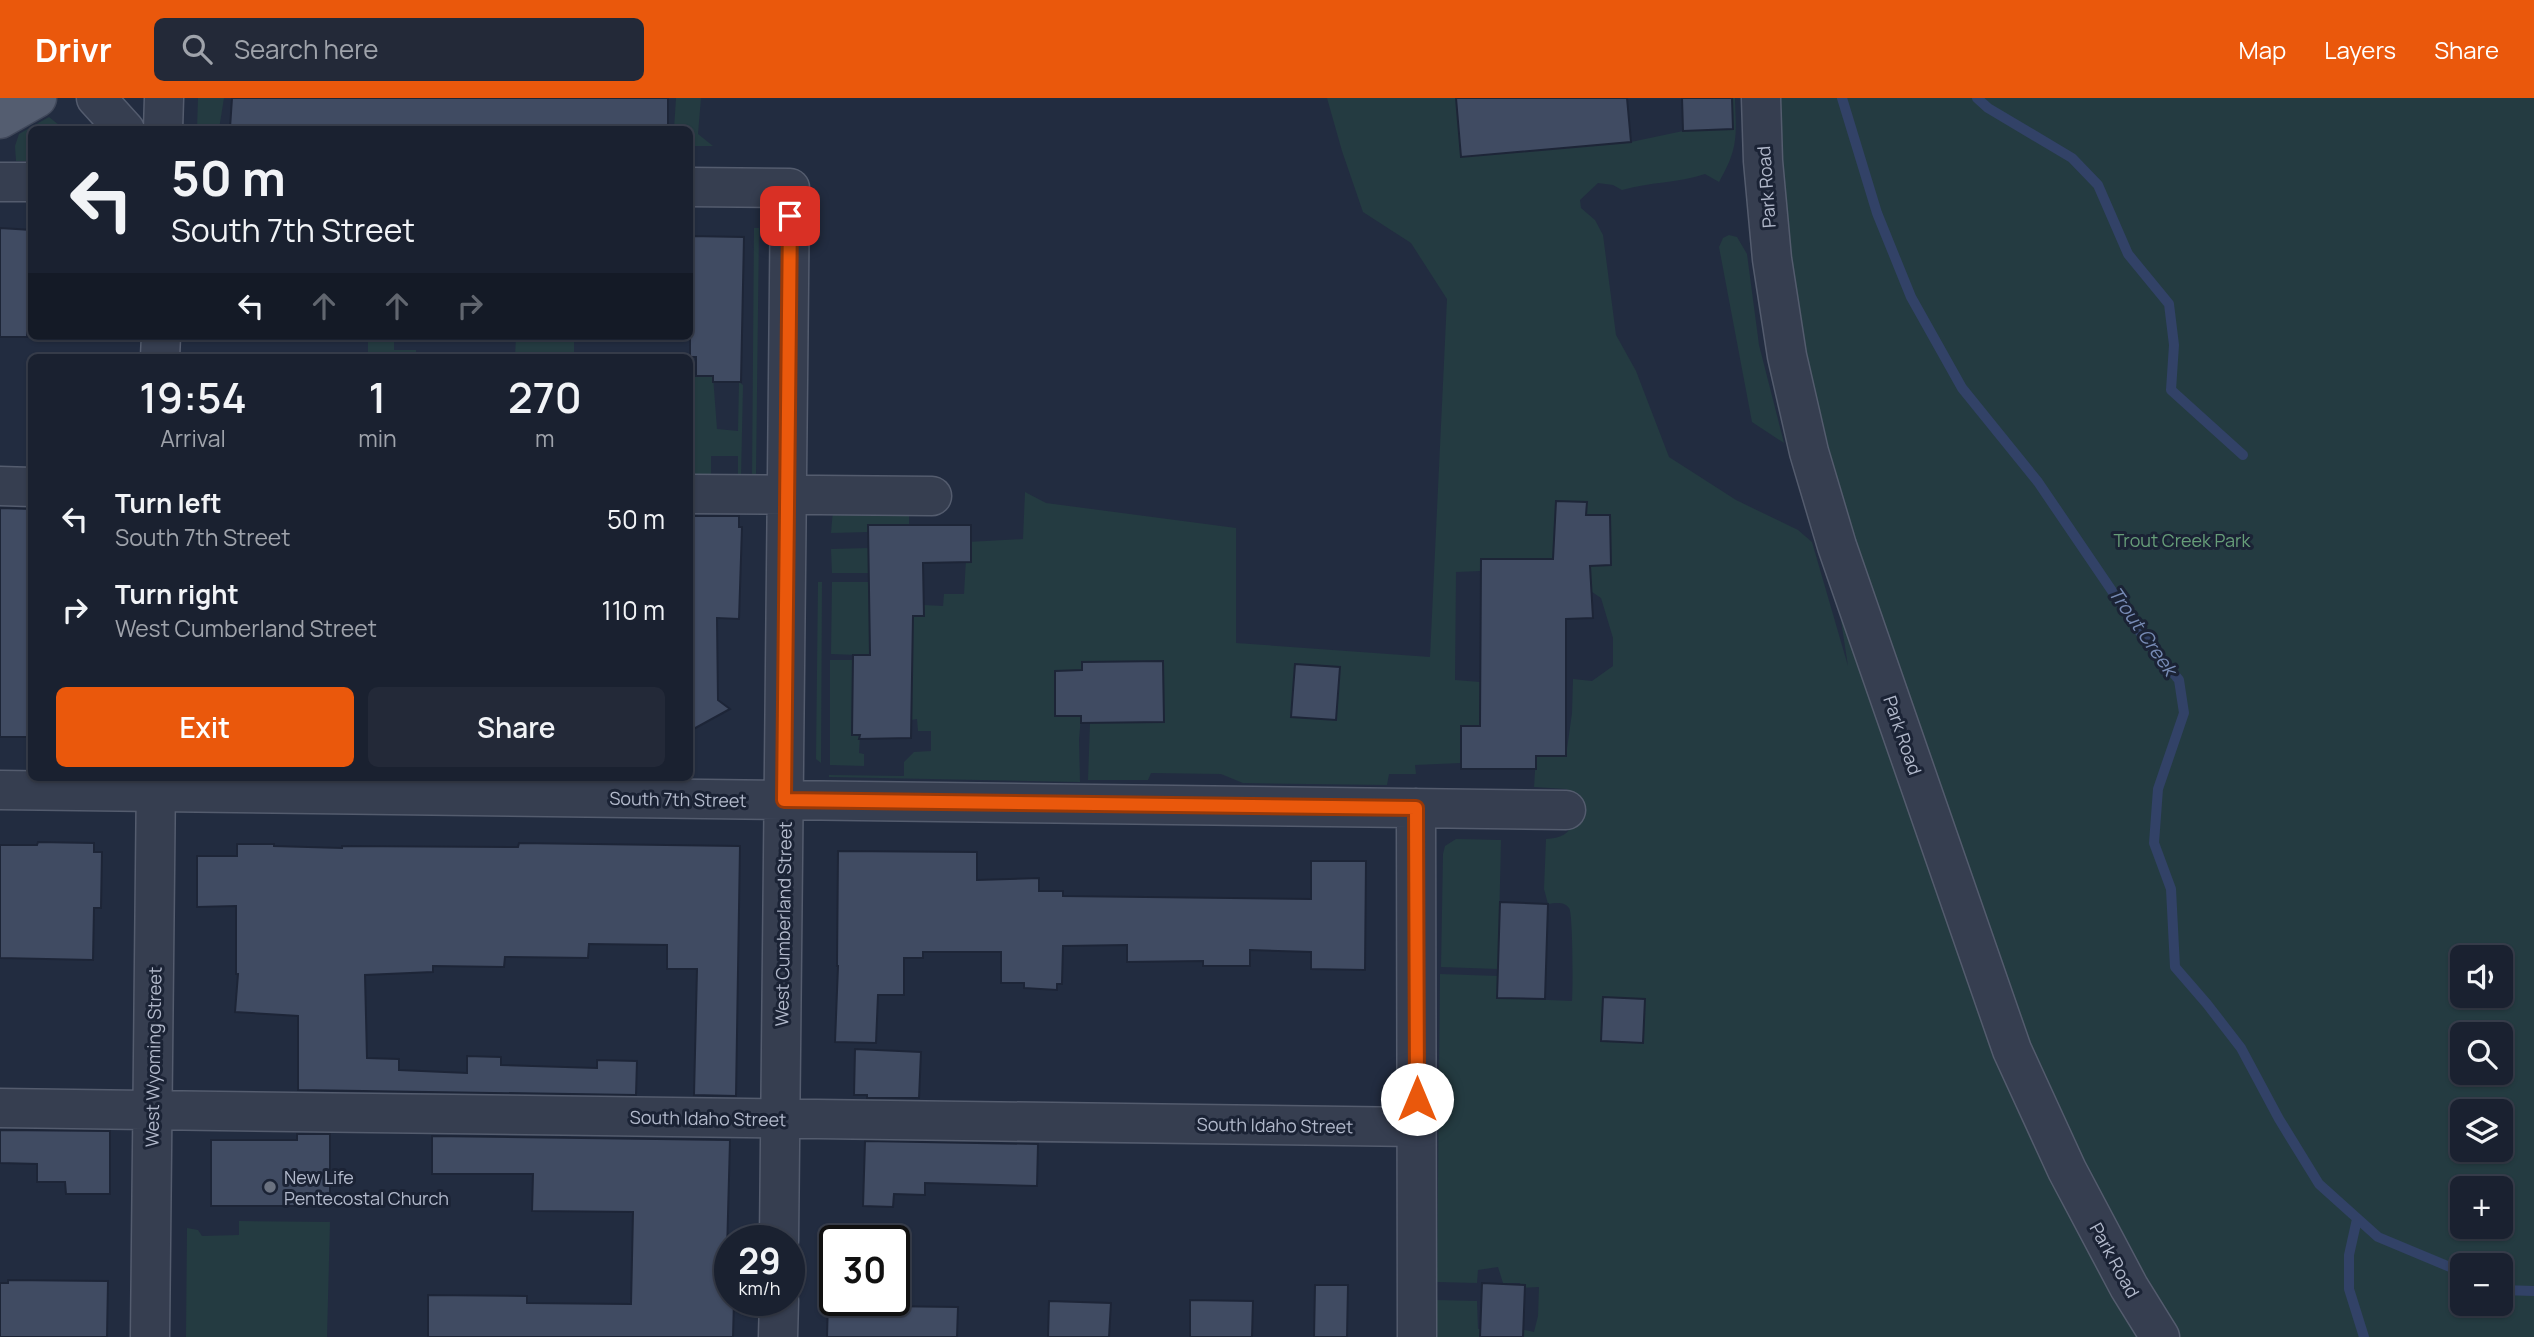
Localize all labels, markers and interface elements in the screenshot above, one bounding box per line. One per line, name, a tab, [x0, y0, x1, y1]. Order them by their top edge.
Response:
search box	[154, 18, 644, 81]
text: Drivr	[35, 27, 112, 72]
icon: search	[178, 30, 216, 68]
text: Search here	[234, 31, 378, 67]
text: Map	[2239, 33, 2286, 66]
text: Layers	[2324, 33, 2396, 66]
text: Share	[2434, 33, 2499, 66]
text: 50 m	[171, 144, 286, 211]
street label: Park Road	[1751, 145, 1781, 229]
icon: left	[56, 154, 147, 245]
pin	[760, 186, 820, 246]
icon: arrive	[771, 197, 809, 235]
text: South 7th Street	[171, 208, 415, 252]
icon: left	[232, 287, 270, 325]
icon: ahead	[305, 287, 343, 325]
icon: ahead	[378, 287, 416, 325]
icon: right	[451, 287, 489, 325]
text: 19:54	[139, 368, 247, 426]
text: 1	[369, 368, 386, 426]
text: 270	[508, 368, 582, 426]
text: Arrival	[160, 422, 226, 454]
text: min	[358, 422, 397, 454]
text: m	[535, 422, 555, 454]
text: Turn left	[115, 485, 222, 521]
icon: left	[56, 500, 94, 538]
text: 50 m	[607, 501, 665, 537]
text: South 7th Street	[115, 521, 291, 553]
park label: Trout Creek Park	[2114, 528, 2252, 552]
text: Turn right	[115, 576, 239, 612]
water label: Trout Creek	[2103, 581, 2185, 683]
icon: right	[56, 591, 94, 629]
text: 110 m	[602, 592, 665, 628]
text: West Cumberland Street	[115, 612, 377, 644]
button: Exit	[56, 687, 354, 767]
button: Share	[368, 687, 665, 767]
street label: Park Road	[1878, 692, 1928, 778]
street label: South 7th Street	[609, 786, 747, 812]
street label: West Cumberland Street	[769, 821, 797, 1027]
map controls	[2450, 945, 2513, 1316]
button: sound	[2450, 945, 2513, 1008]
street label: West Wyoming Street	[139, 967, 167, 1147]
button: search	[2450, 1022, 2513, 1085]
position arrow	[1380, 1062, 1454, 1136]
button: layers	[2450, 1099, 2513, 1162]
street label: South Idaho Street	[629, 1105, 787, 1131]
street label: South Idaho Street	[1196, 1112, 1354, 1138]
place label: New Life Pentecostal Church	[284, 1165, 449, 1210]
button: +	[2450, 1176, 2513, 1239]
marker: New Life Pentecostal Church	[262, 1179, 278, 1195]
street label: Park Road	[2085, 1218, 2145, 1302]
speed limit sign: 30	[819, 1225, 910, 1316]
text: 29	[738, 1237, 781, 1285]
button: −	[2450, 1253, 2513, 1316]
text: km/h	[739, 1276, 780, 1300]

